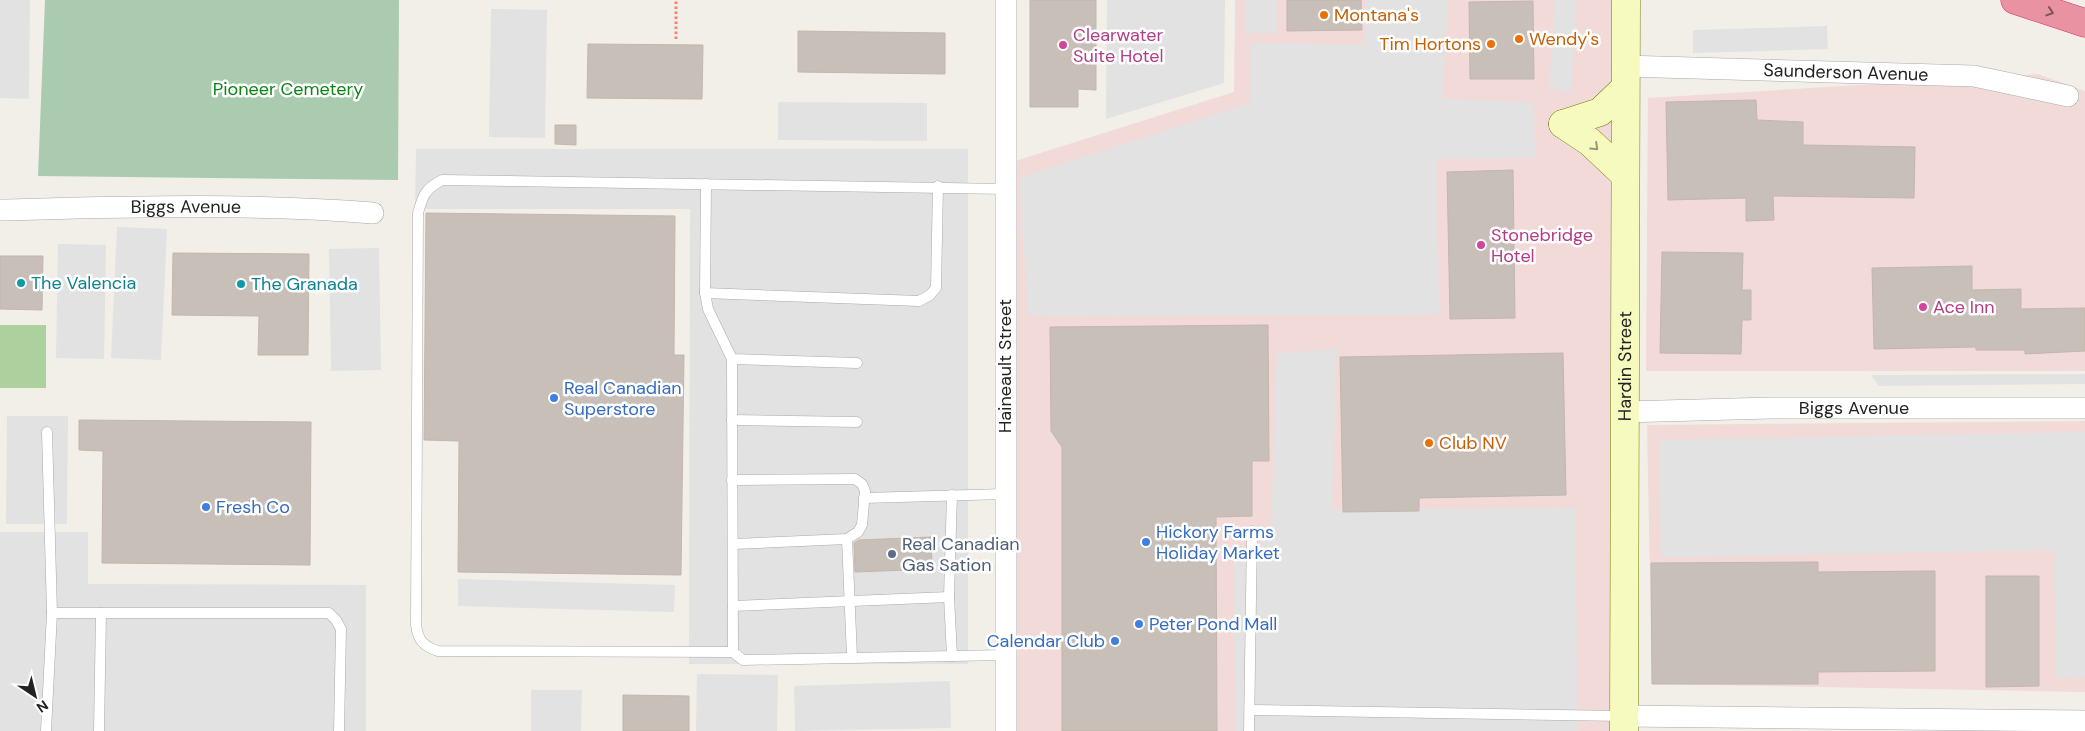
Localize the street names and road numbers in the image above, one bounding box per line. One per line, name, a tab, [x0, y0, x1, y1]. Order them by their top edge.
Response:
street label: Saunderson Avenue	[1763, 58, 1929, 87]
street label: Biggs Avenue	[131, 195, 241, 219]
street label: Haineault Street	[993, 299, 1017, 433]
street label: Hardin Street	[1613, 311, 1637, 421]
street label: Biggs Avenue	[1799, 396, 1909, 420]

